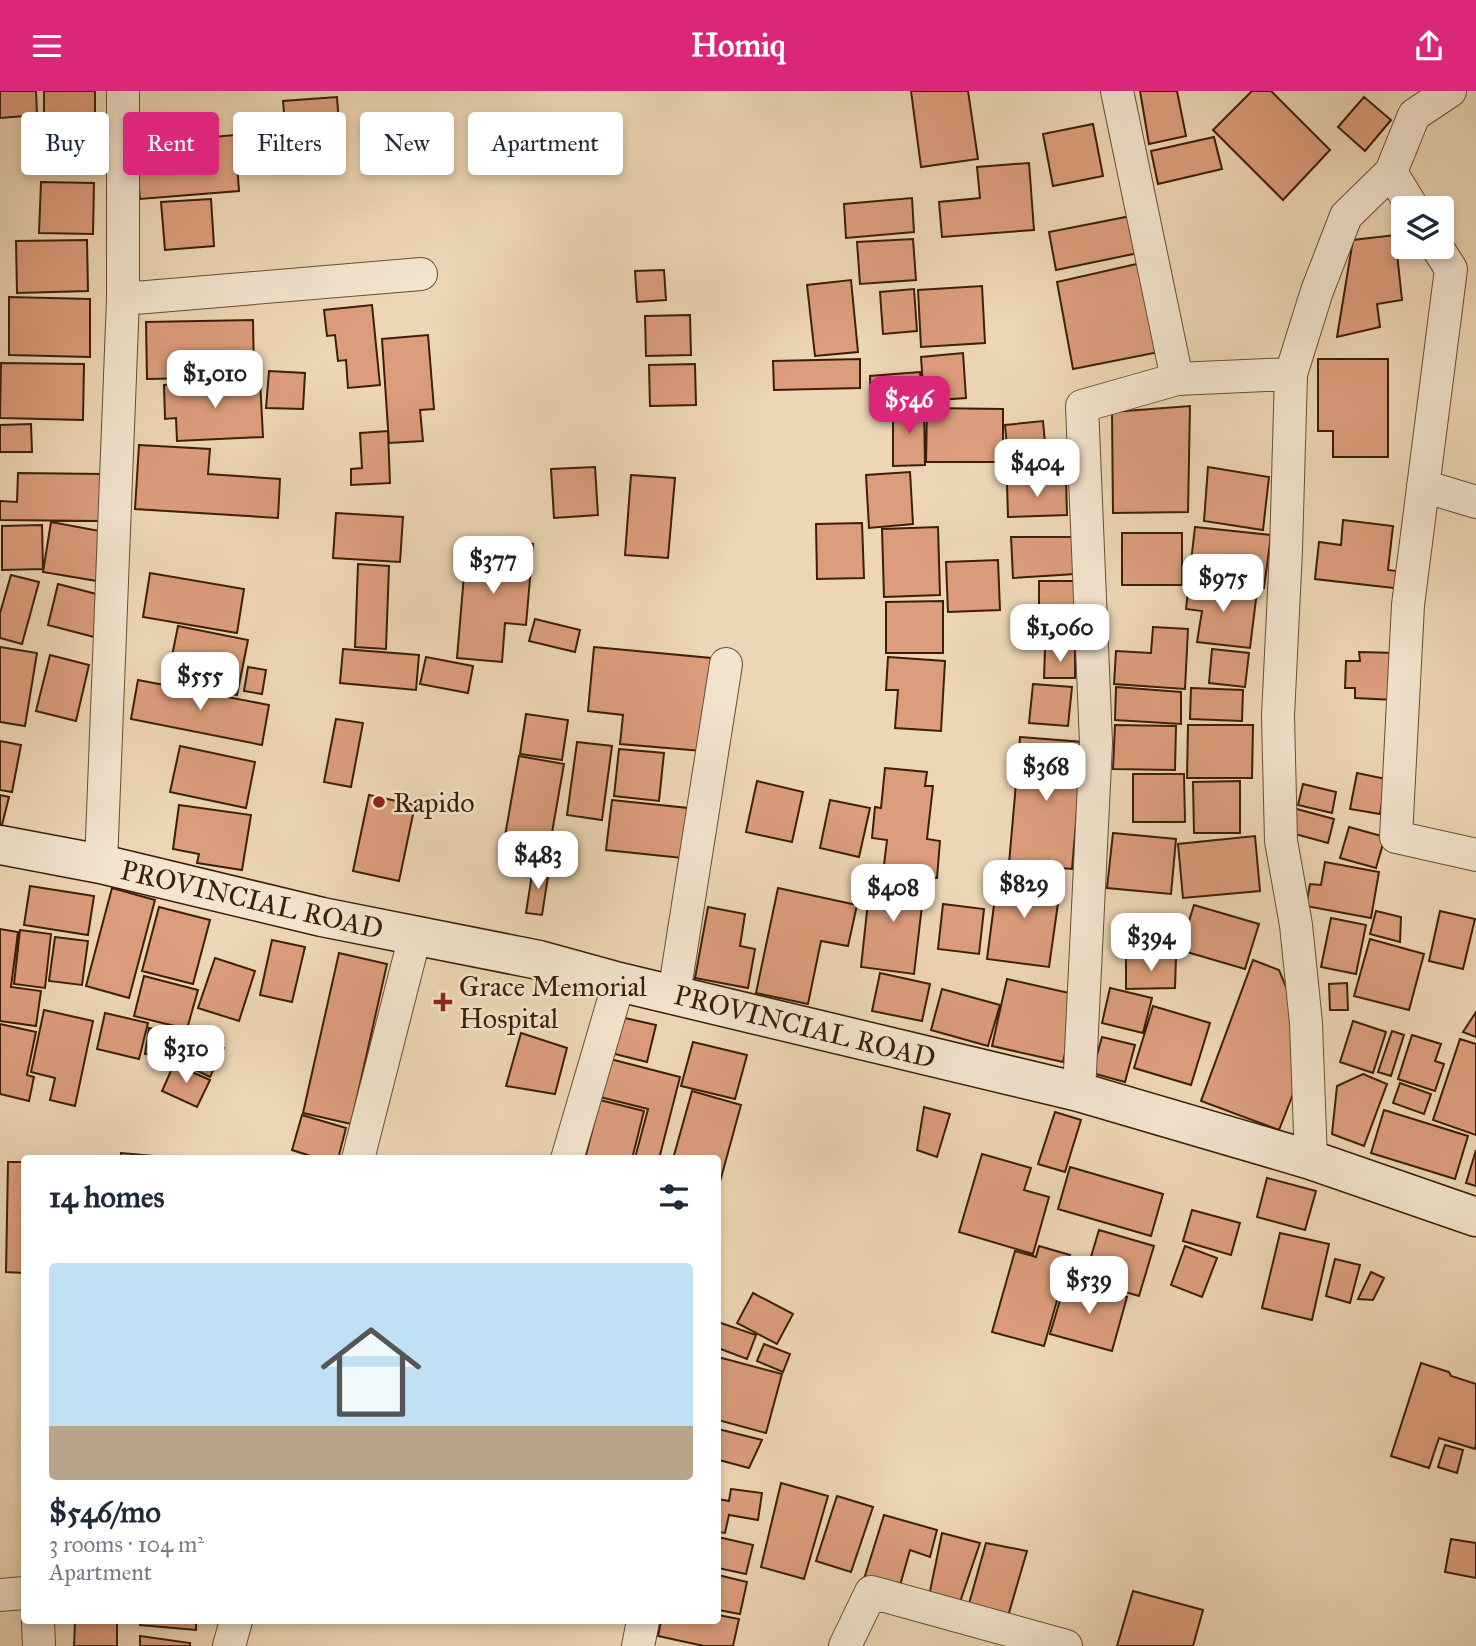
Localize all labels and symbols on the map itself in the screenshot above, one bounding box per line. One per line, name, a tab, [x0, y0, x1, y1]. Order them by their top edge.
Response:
pin: $1,010	[158, 351, 272, 410]
pin: $546	[868, 377, 950, 436]
pin: $404	[996, 439, 1078, 499]
pin: $377	[452, 537, 534, 596]
pin: $975	[1182, 554, 1264, 614]
pin: $1,060	[1003, 605, 1117, 664]
pin: $555	[159, 653, 241, 712]
pin: $368	[1005, 743, 1087, 803]
place label: Rapido	[393, 785, 475, 820]
marker: Rapido	[371, 794, 387, 810]
pin: $483	[497, 831, 579, 891]
street label: PROVINCIAL ROAD	[117, 852, 387, 947]
pin: $829	[983, 861, 1065, 920]
pin: $408	[852, 865, 934, 924]
pin: $394	[1110, 913, 1192, 973]
place label: Grace Memorial Hospital	[459, 969, 647, 1036]
street label: PROVINCIAL ROAD	[670, 977, 939, 1076]
marker: Grace Memorial Hospital	[433, 992, 453, 1012]
pin: $310	[145, 1025, 227, 1085]
pin: $539	[1048, 1257, 1130, 1316]

